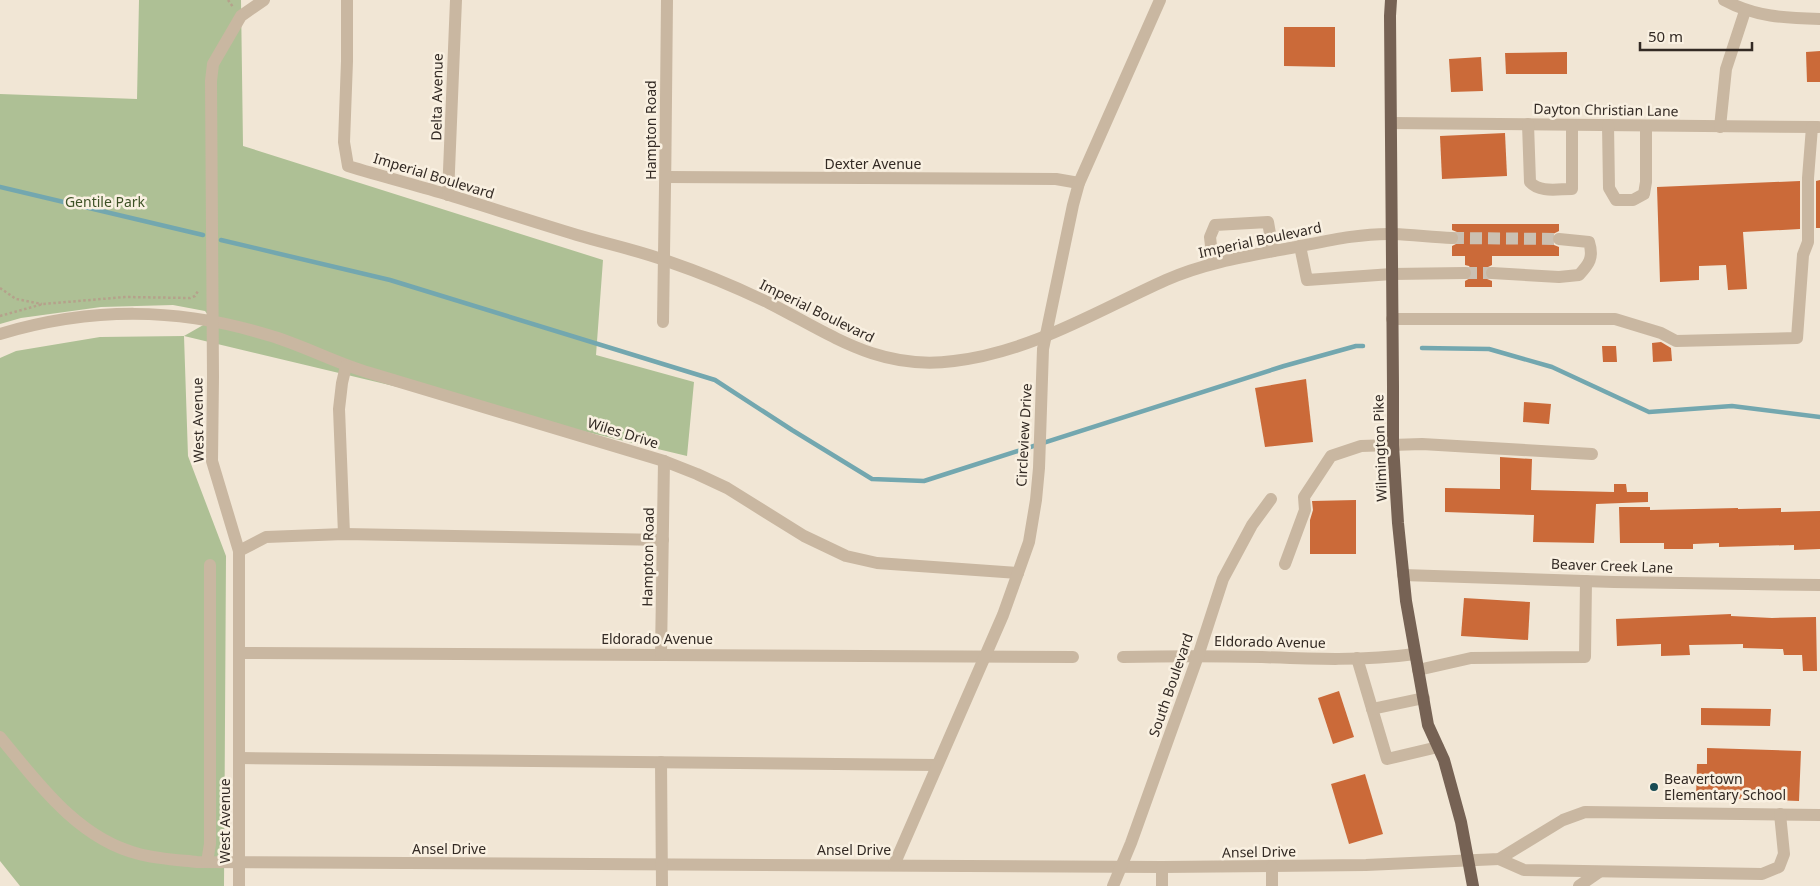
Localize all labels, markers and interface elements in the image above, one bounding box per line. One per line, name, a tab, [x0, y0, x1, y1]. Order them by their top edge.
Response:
scale bar	[1640, 20, 1752, 52]
text: 50 m	[1648, 26, 1683, 46]
street label: Delta Avenue	[426, 53, 447, 141]
street label: Hampton Road	[641, 80, 660, 180]
street label: Dayton Christian Lane	[1533, 99, 1679, 120]
street label: Imperial Boulevard	[371, 148, 497, 203]
street label: Dexter Avenue	[825, 154, 921, 173]
park label: Gentile Park	[65, 192, 146, 211]
street label: Imperial Boulevard	[1197, 217, 1323, 262]
street label: Imperial Boulevard	[757, 275, 878, 347]
street label: West Avenue	[187, 377, 208, 463]
street label: Circleview Drive	[1011, 383, 1036, 487]
street label: Wilmington Pike	[1368, 394, 1391, 502]
street label: Wiles Drive	[585, 413, 661, 452]
street label: Hampton Road	[637, 507, 658, 607]
street label: Beaver Creek Lane	[1551, 554, 1674, 577]
street label: Eldorado Avenue	[601, 629, 713, 648]
street label: South Boulevard	[1144, 630, 1197, 739]
street label: Eldorado Avenue	[1214, 631, 1326, 652]
place label: Beavertown Elementary School	[1664, 769, 1786, 804]
street label: West Avenue	[215, 778, 234, 864]
marker: Beavertown Elementary School	[1648, 781, 1660, 793]
street label: Ansel Drive	[412, 839, 486, 858]
street label: Ansel Drive	[817, 840, 891, 859]
street label: Ansel Drive	[1222, 841, 1296, 862]

